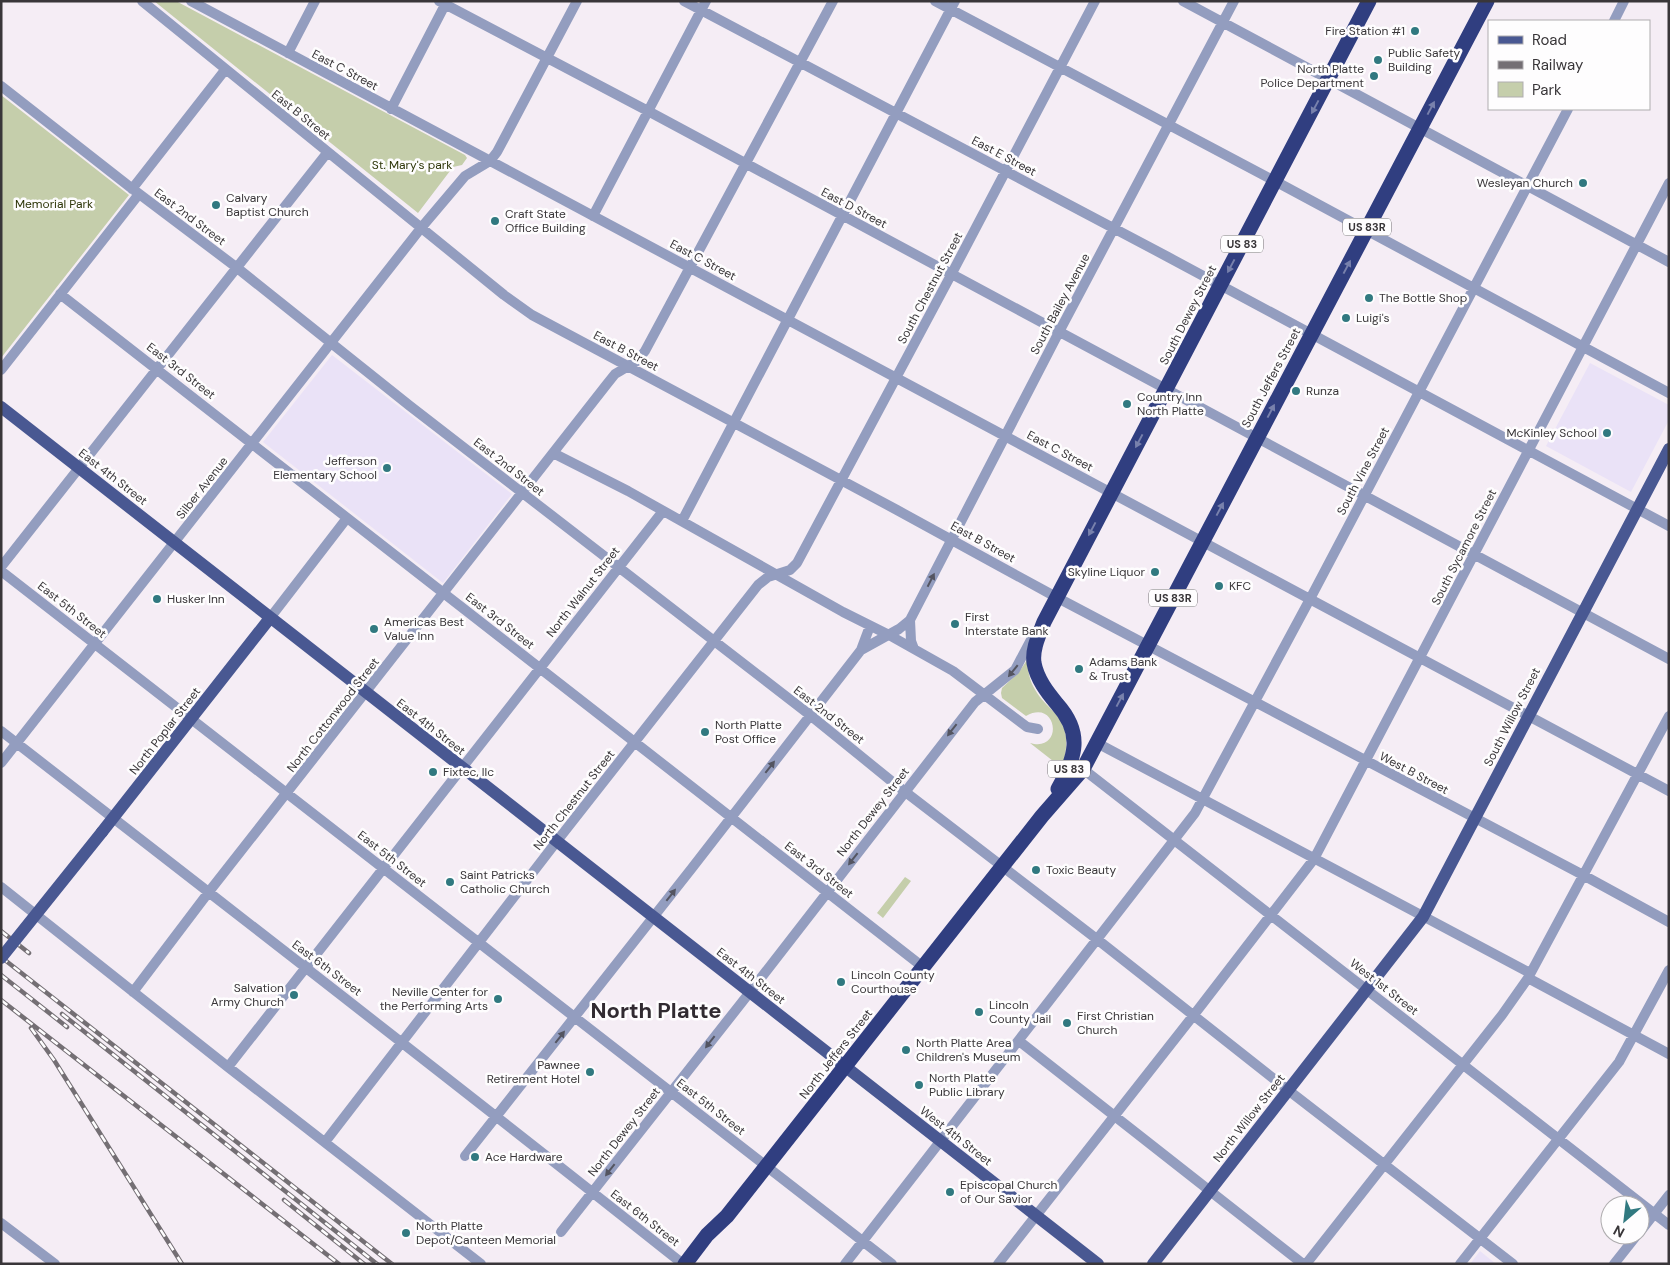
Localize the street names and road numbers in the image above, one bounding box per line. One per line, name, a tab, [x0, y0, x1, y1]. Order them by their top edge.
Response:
street label: East C Street	[309, 46, 381, 94]
street label: East B Street	[268, 86, 334, 144]
street label: East E Street	[969, 132, 1039, 180]
street label: East D Street	[818, 184, 890, 232]
street label: East 2nd Street	[151, 185, 229, 249]
road number: US 83R	[1343, 218, 1391, 236]
street label: South Chestnut Street	[894, 229, 966, 347]
road number: US 83	[1221, 235, 1263, 252]
street label: East C Street	[667, 236, 739, 284]
street label: South Bailey Avenue	[1027, 251, 1094, 357]
street label: South Dewey Street	[1156, 262, 1220, 368]
street label: South Jeffers Street	[1238, 325, 1304, 431]
street label: East B Street	[591, 327, 662, 375]
street label: East 3rd Street	[143, 339, 219, 403]
street label: South Vine Street	[1333, 424, 1393, 518]
street label: East C Street	[1024, 427, 1096, 475]
street label: East 2nd Street	[470, 434, 548, 500]
street label: East 4th Street	[75, 445, 151, 509]
street label: Silber Avenue	[173, 453, 232, 523]
street label: South Sycamore Street	[1428, 486, 1500, 608]
street label: East B Street	[948, 518, 1018, 566]
street label: North Walnut Street	[543, 543, 624, 640]
street label: East 5th Street	[34, 578, 110, 642]
street label: East 3rd Street	[462, 589, 538, 653]
road number: US 83R	[1149, 590, 1197, 606]
street label: North Cottonwood Street	[283, 654, 383, 776]
street label: South Willow Street	[1480, 665, 1544, 769]
street label: East 2nd Street	[790, 682, 868, 748]
street label: North Poplar Street	[126, 684, 204, 778]
street label: East 4th Street	[393, 695, 469, 759]
street label: North Chestnut Street	[530, 746, 618, 853]
street label: West B Street	[1377, 748, 1452, 798]
road number: US 83	[1048, 761, 1090, 778]
street label: North Dewey Street	[833, 764, 913, 860]
street label: East 5th Street	[354, 827, 430, 891]
street label: East 3rd Street	[781, 838, 857, 902]
street label: East 6th Street	[289, 937, 365, 1000]
street label: East 4th Street	[713, 944, 789, 1008]
street label: West 1st Street	[1346, 955, 1422, 1019]
street label: North Jeffers Street	[796, 1006, 876, 1102]
street label: North Willow Street	[1210, 1070, 1289, 1165]
street label: East 5th Street	[673, 1075, 749, 1139]
street label: North Dewey Street	[584, 1084, 664, 1180]
street label: West 4th Street	[917, 1103, 996, 1169]
street label: East 6th Street	[607, 1186, 683, 1250]

